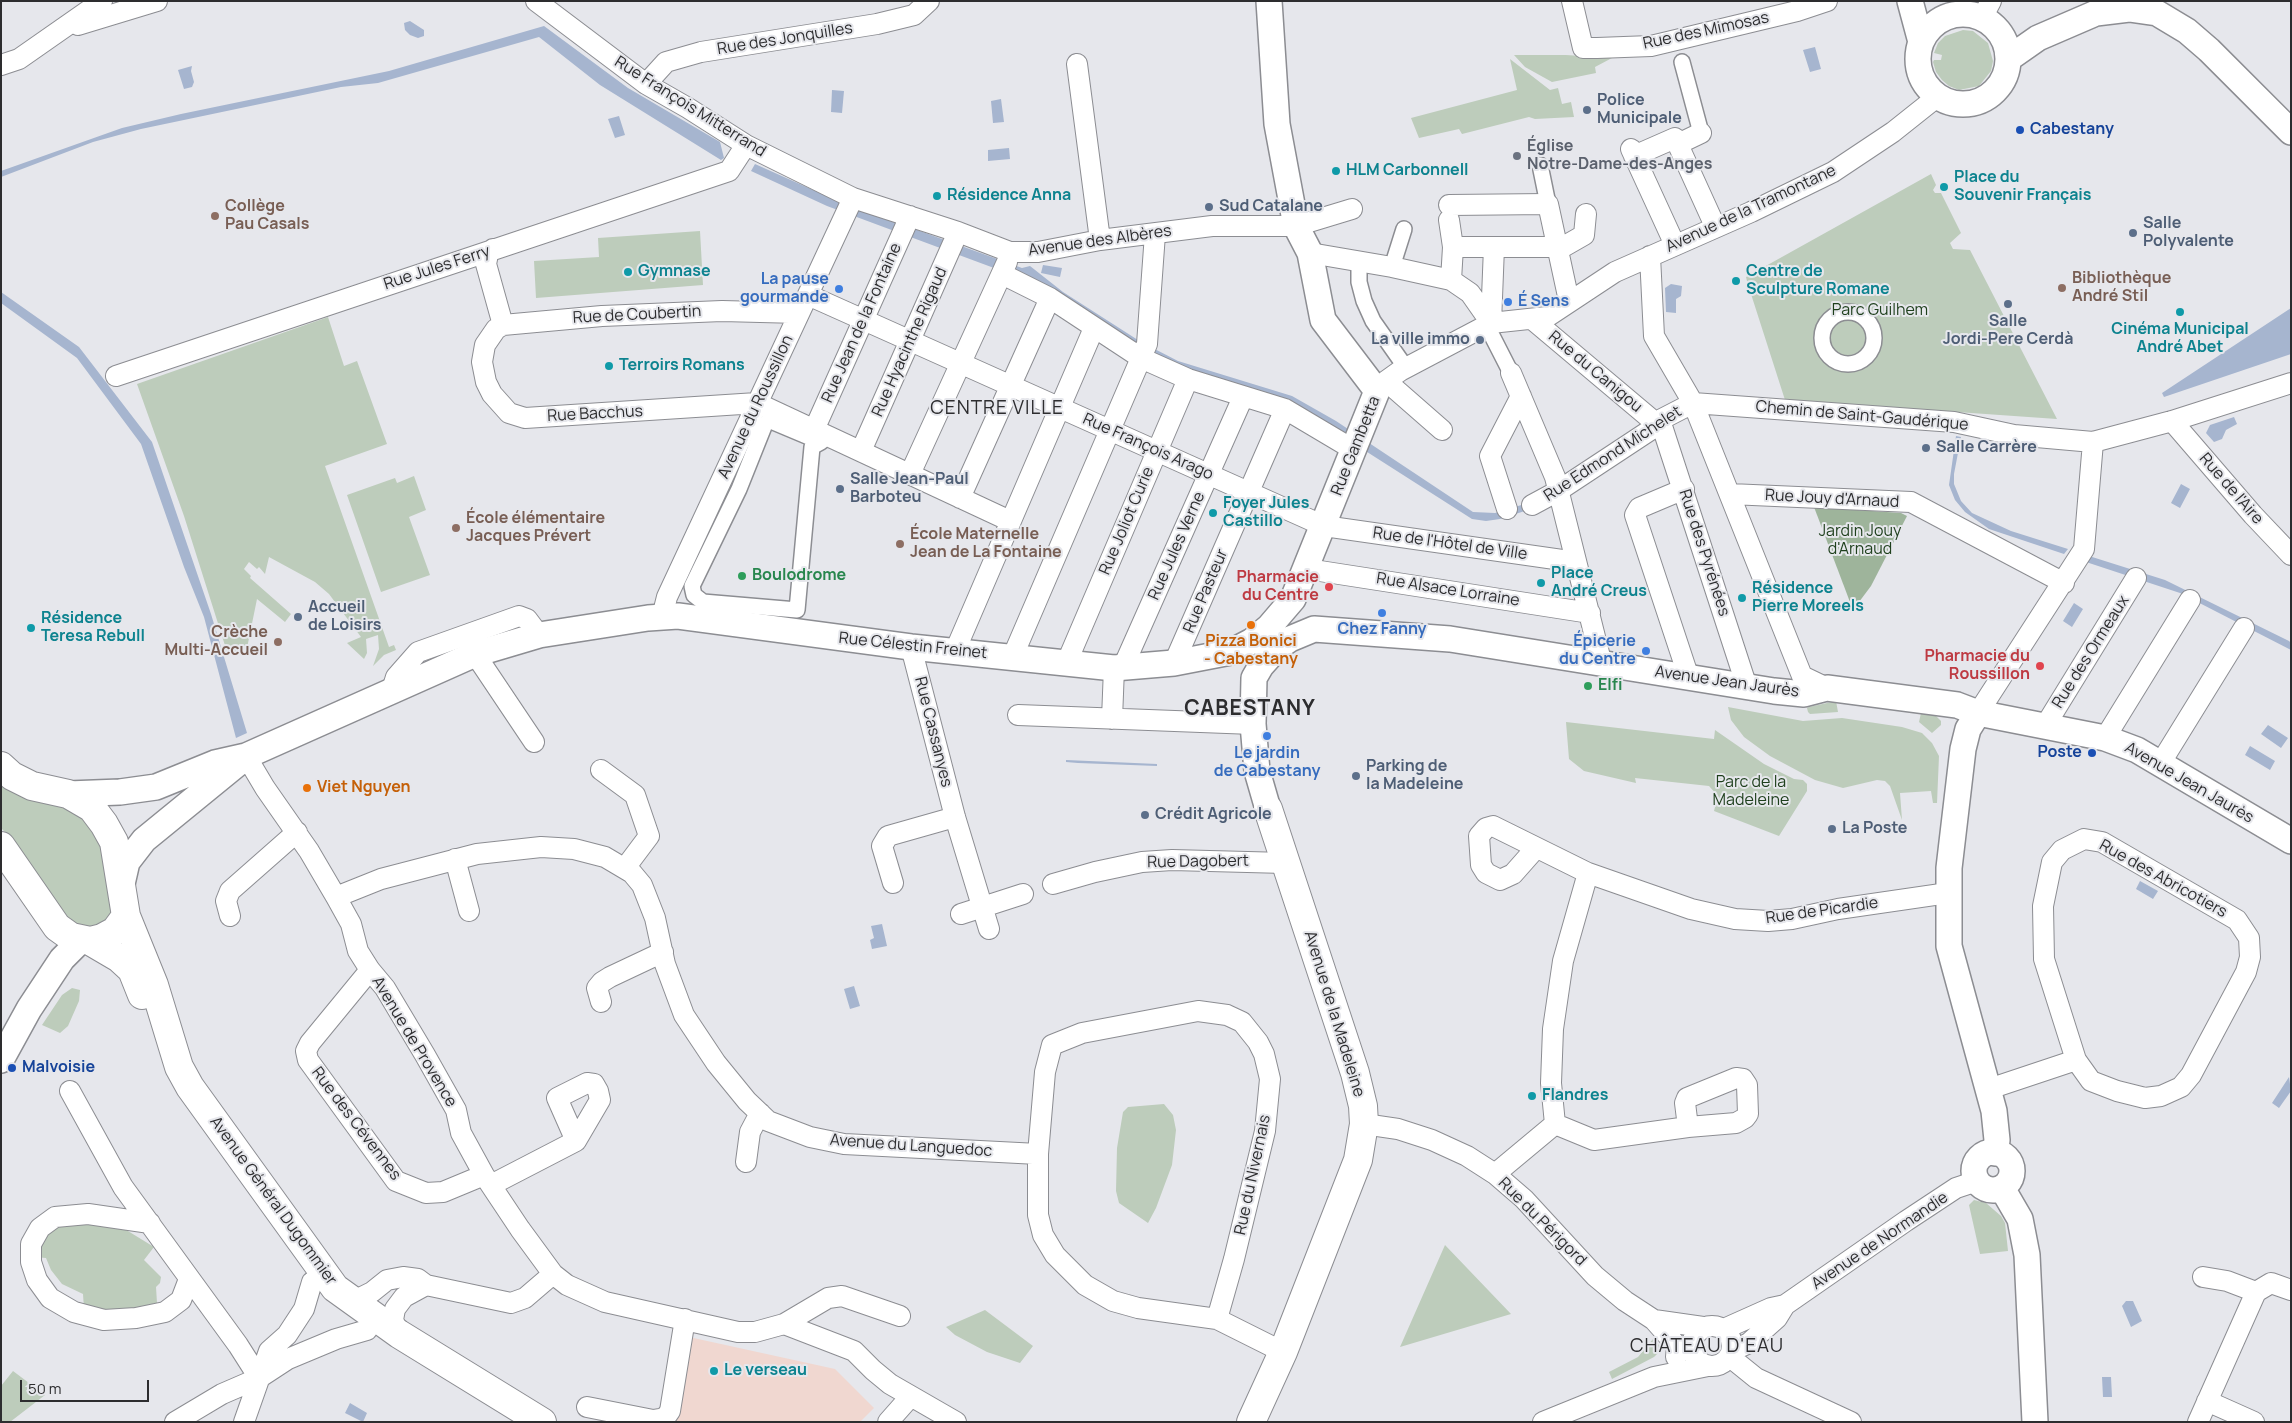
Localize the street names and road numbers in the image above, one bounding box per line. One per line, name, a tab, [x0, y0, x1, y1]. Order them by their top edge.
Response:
street label: Rue des Mimosas	[1641, 8, 1771, 54]
street label: Rue des Jonquilles	[716, 19, 854, 59]
street label: Rue François Mitterrand	[611, 53, 769, 161]
street label: Avenue de la Tramontane	[1663, 161, 1839, 257]
street label: Avenue des Albères	[1027, 221, 1173, 261]
street label: Rue Jean de la Fontaine	[818, 240, 906, 406]
street label: Rue Jules Ferry	[381, 242, 493, 294]
street label: Rue Hyacinthe Rigaud	[868, 264, 952, 420]
street label: Rue de Coubertin	[572, 302, 702, 328]
street label: Rue du Canigou	[1544, 327, 1646, 417]
street label: Avenue du Roussillon	[714, 332, 798, 482]
street label: Rue Gambetta	[1327, 394, 1385, 498]
street label: Chemin de Saint-Gaudérique	[1755, 397, 1969, 435]
street label: Rue Bacchus	[547, 402, 643, 426]
street label: Rue Edmond Michelet	[1541, 402, 1685, 506]
street label: Rue François Arago	[1080, 410, 1216, 484]
street label: Rue de l'Aire	[2195, 450, 2267, 528]
street label: Rue Joliot Curie	[1096, 464, 1158, 578]
street label: Rue Jouy d'Arnaud	[1764, 486, 1900, 512]
street label: Rue des Pyrénées	[1674, 487, 1734, 619]
street label: Rue Jules Verne	[1145, 489, 1209, 603]
street label: Rue de l'Hôtel de Ville	[1372, 524, 1528, 564]
street label: Rue Pasteur	[1180, 546, 1232, 636]
street label: Rue Alsace Lorraine	[1375, 569, 1521, 611]
street label: Rue des Ormeaux	[2049, 592, 2133, 712]
street label: Rue Célestin Freinet	[838, 629, 988, 663]
street label: Avenue Jean Jaurès	[1654, 662, 1800, 702]
street label: Rue Cassanyes	[910, 675, 956, 789]
street label: Avenue Jean Jaurès	[2121, 738, 2257, 828]
street label: Rue des Abricotiers	[2096, 836, 2230, 922]
street label: Rue Dagobert	[1147, 852, 1249, 872]
street label: Rue de Picardie	[1764, 894, 1880, 928]
street label: Avenue de la Madeleine	[1300, 929, 1368, 1099]
street label: Avenue de Provence	[367, 973, 461, 1111]
street label: Rue des Cévennes	[307, 1064, 405, 1184]
street label: Avenue Général Dugommier	[205, 1113, 341, 1289]
street label: Rue du Nivernais	[1231, 1113, 1275, 1237]
street label: Avenue du Languedoc	[829, 1131, 993, 1161]
street label: Rue du Périgord	[1494, 1174, 1590, 1270]
street label: Avenue de Normandie	[1808, 1188, 1952, 1294]

